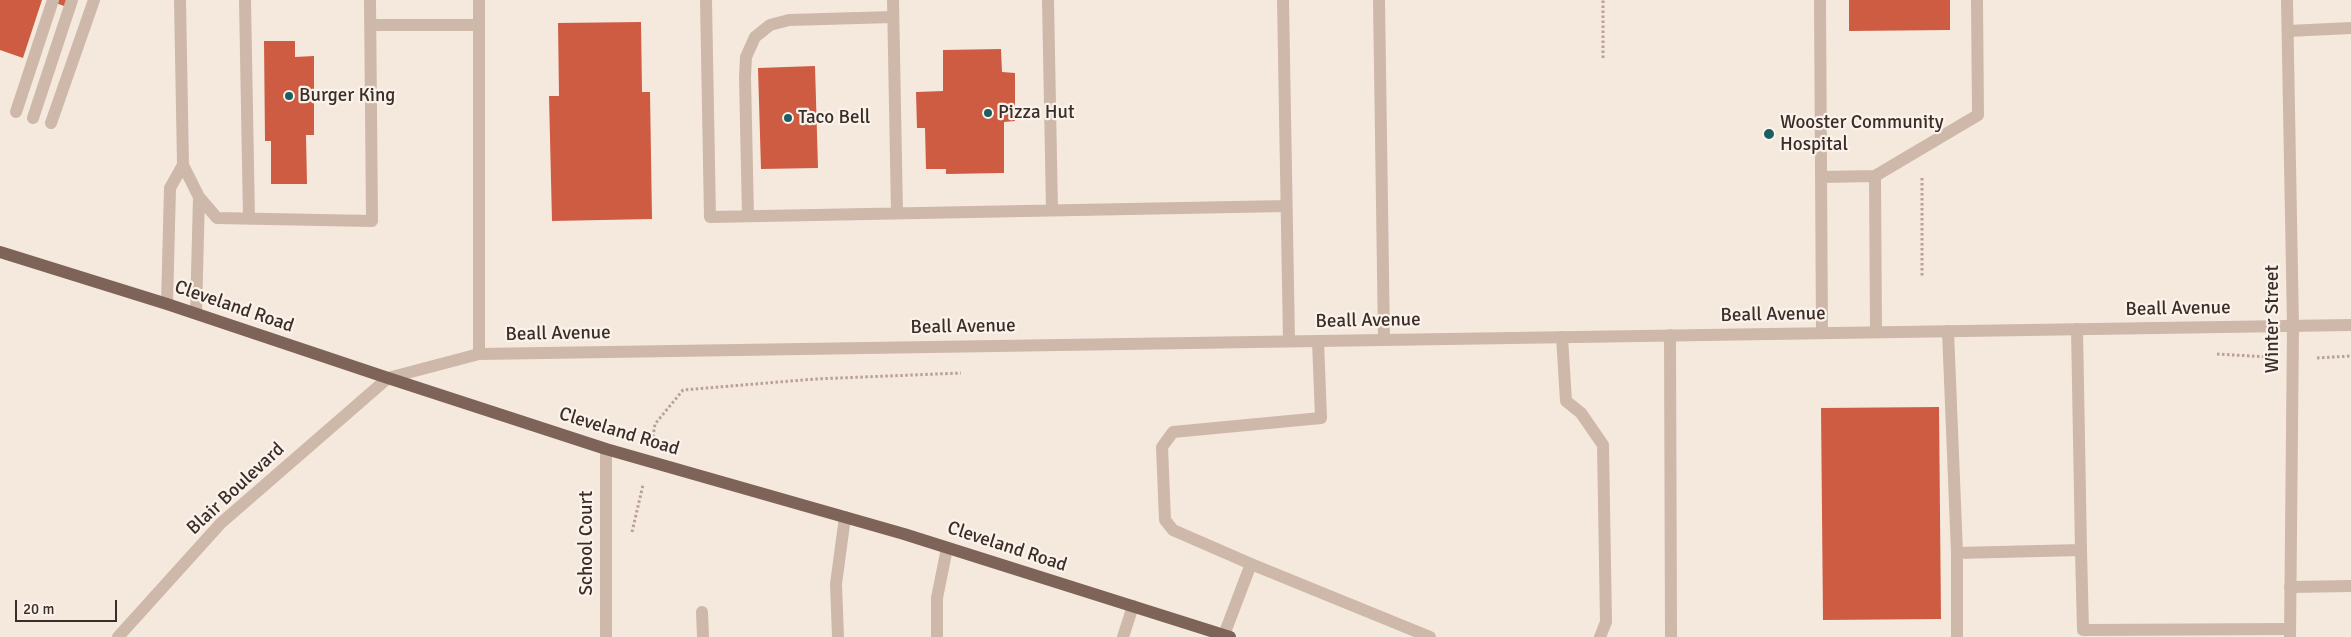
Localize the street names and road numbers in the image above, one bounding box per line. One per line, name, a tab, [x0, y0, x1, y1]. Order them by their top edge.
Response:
street label: Winter Street	[2262, 265, 2284, 373]
street label: Cleveland Road	[171, 276, 297, 338]
street label: Beall Avenue	[2125, 297, 2231, 321]
street label: Beall Avenue	[1720, 303, 1826, 327]
street label: Beall Avenue	[1315, 309, 1421, 333]
street label: Beall Avenue	[910, 315, 1016, 339]
street label: Beall Avenue	[505, 322, 611, 346]
street label: Cleveland Road	[556, 403, 682, 461]
street label: Blair Boulevard	[183, 438, 289, 540]
street label: School Court	[576, 490, 598, 596]
street label: Cleveland Road	[944, 517, 1070, 577]

